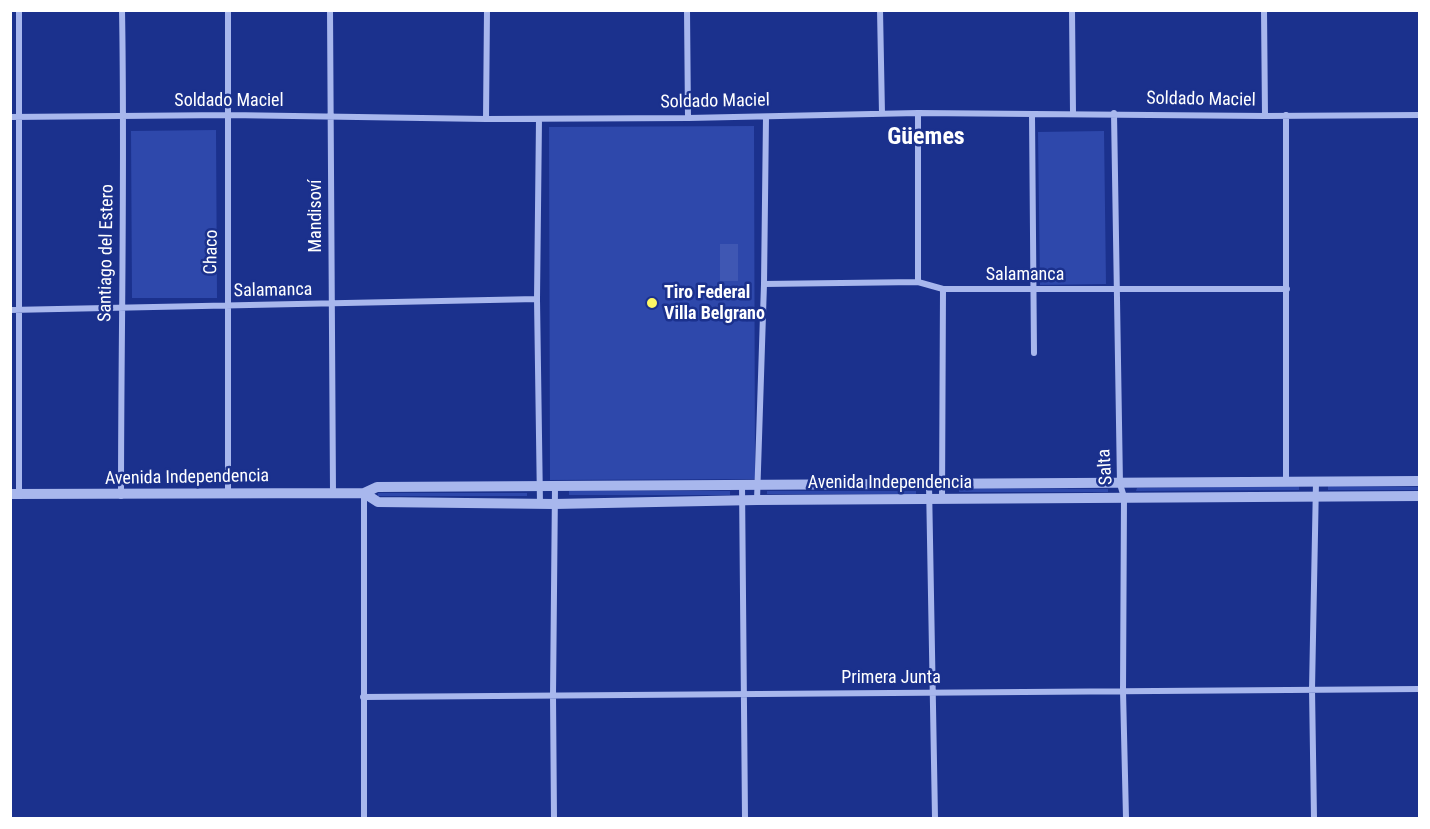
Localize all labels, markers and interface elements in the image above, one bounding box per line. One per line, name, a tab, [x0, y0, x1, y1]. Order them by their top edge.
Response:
street label: Soldado Maciel	[1146, 88, 1256, 112]
street label: Soldado Maciel	[174, 90, 284, 112]
street label: Soldado Maciel	[660, 90, 770, 114]
district label: Güemes	[887, 124, 965, 152]
street label: Mandisoví	[305, 179, 327, 253]
street label: Santiago del Estero	[95, 184, 119, 322]
street label: Chaco	[201, 229, 223, 275]
street label: Salamanca	[986, 264, 1064, 286]
street label: Salamanca	[234, 280, 312, 302]
place label: Tiro Federal Villa Belgrano	[664, 282, 765, 324]
marker: Tiro Federal Villa Belgrano	[645, 296, 659, 310]
street label: Salta	[1094, 448, 1118, 486]
street label: Avenida Independencia	[105, 466, 269, 490]
street label: Avenida Independencia	[808, 472, 972, 494]
street label: Primera Junta	[841, 667, 941, 689]

